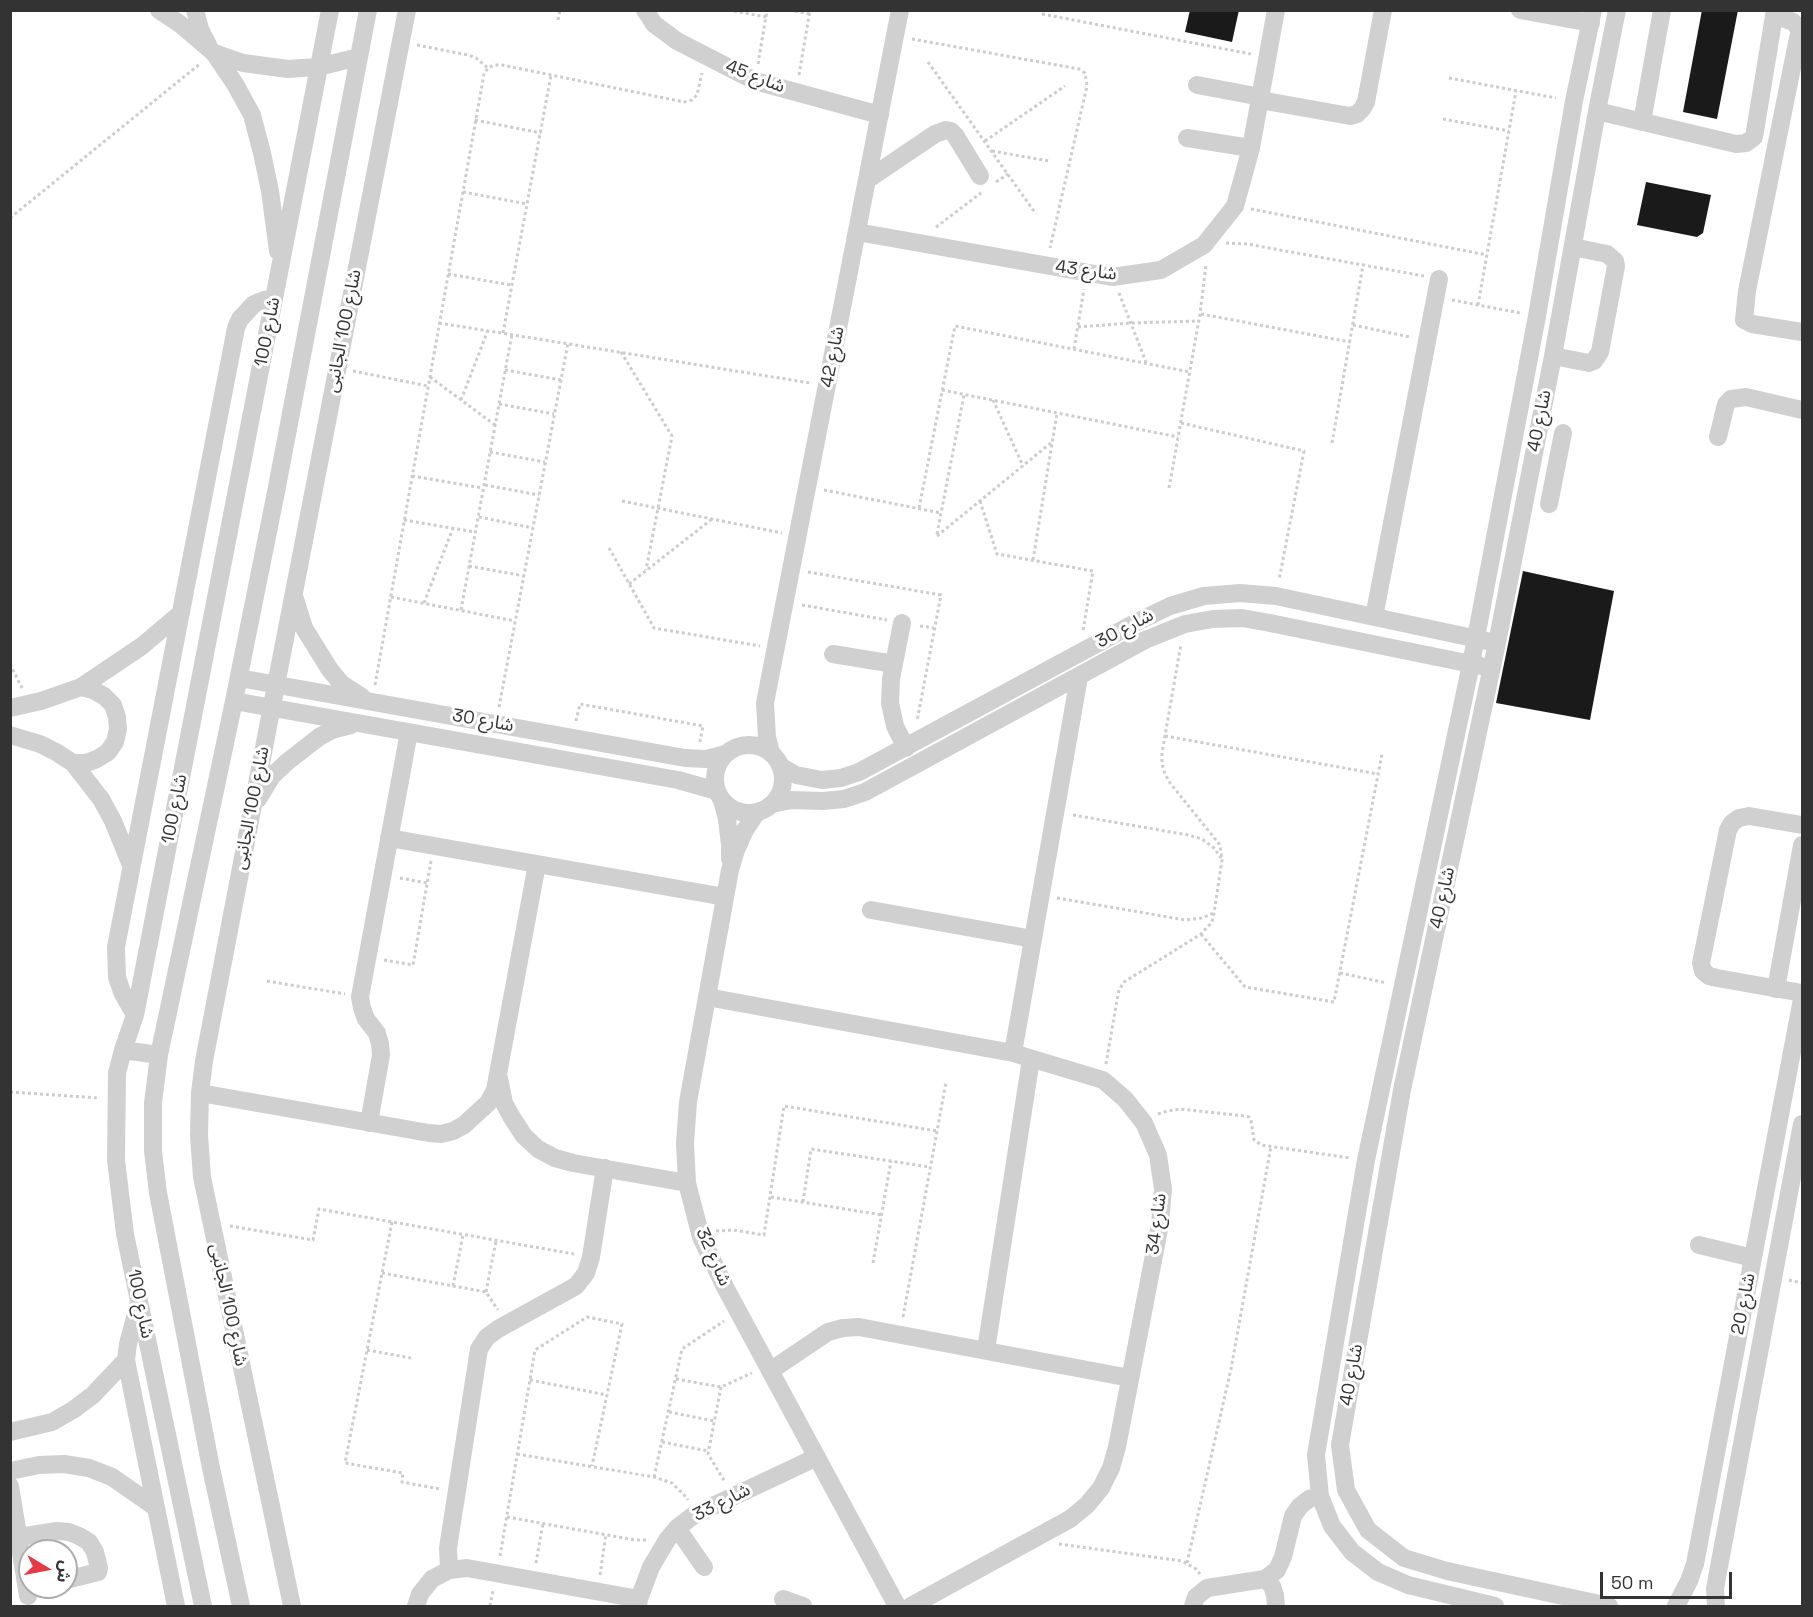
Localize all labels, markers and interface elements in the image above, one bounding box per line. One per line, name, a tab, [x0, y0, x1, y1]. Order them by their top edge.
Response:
street label: شارع 45	[722, 56, 788, 98]
street label: شارع 43	[1054, 257, 1118, 285]
street label: شارع 100 الجانبى	[321, 268, 367, 394]
street label: شارع 100	[251, 295, 285, 369]
street label: شارع 42	[817, 325, 849, 389]
street label: شارع 40	[1523, 388, 1557, 454]
street label: شارع 30	[1093, 605, 1157, 653]
street label: شارع 30	[451, 705, 515, 737]
street label: شارع 100 الجانبى	[229, 745, 275, 871]
street label: شارع 100	[158, 772, 192, 846]
street label: شارع 40	[1426, 865, 1460, 931]
street label: شارع 34	[1143, 1192, 1171, 1256]
street label: شارع 32	[691, 1225, 735, 1289]
street label: شارع 100 الجانبى	[204, 1242, 252, 1368]
street label: شارع 100	[122, 1267, 158, 1341]
street label: شارع 20	[1727, 1271, 1761, 1337]
street label: شارع 40	[1336, 1342, 1368, 1408]
street label: شارع 33	[690, 1479, 754, 1527]
north arrow	[18, 1539, 78, 1599]
text: ش	[52, 1559, 76, 1584]
scale bar	[1603, 1560, 1735, 1598]
text: 50 m	[1611, 1571, 1653, 1594]

